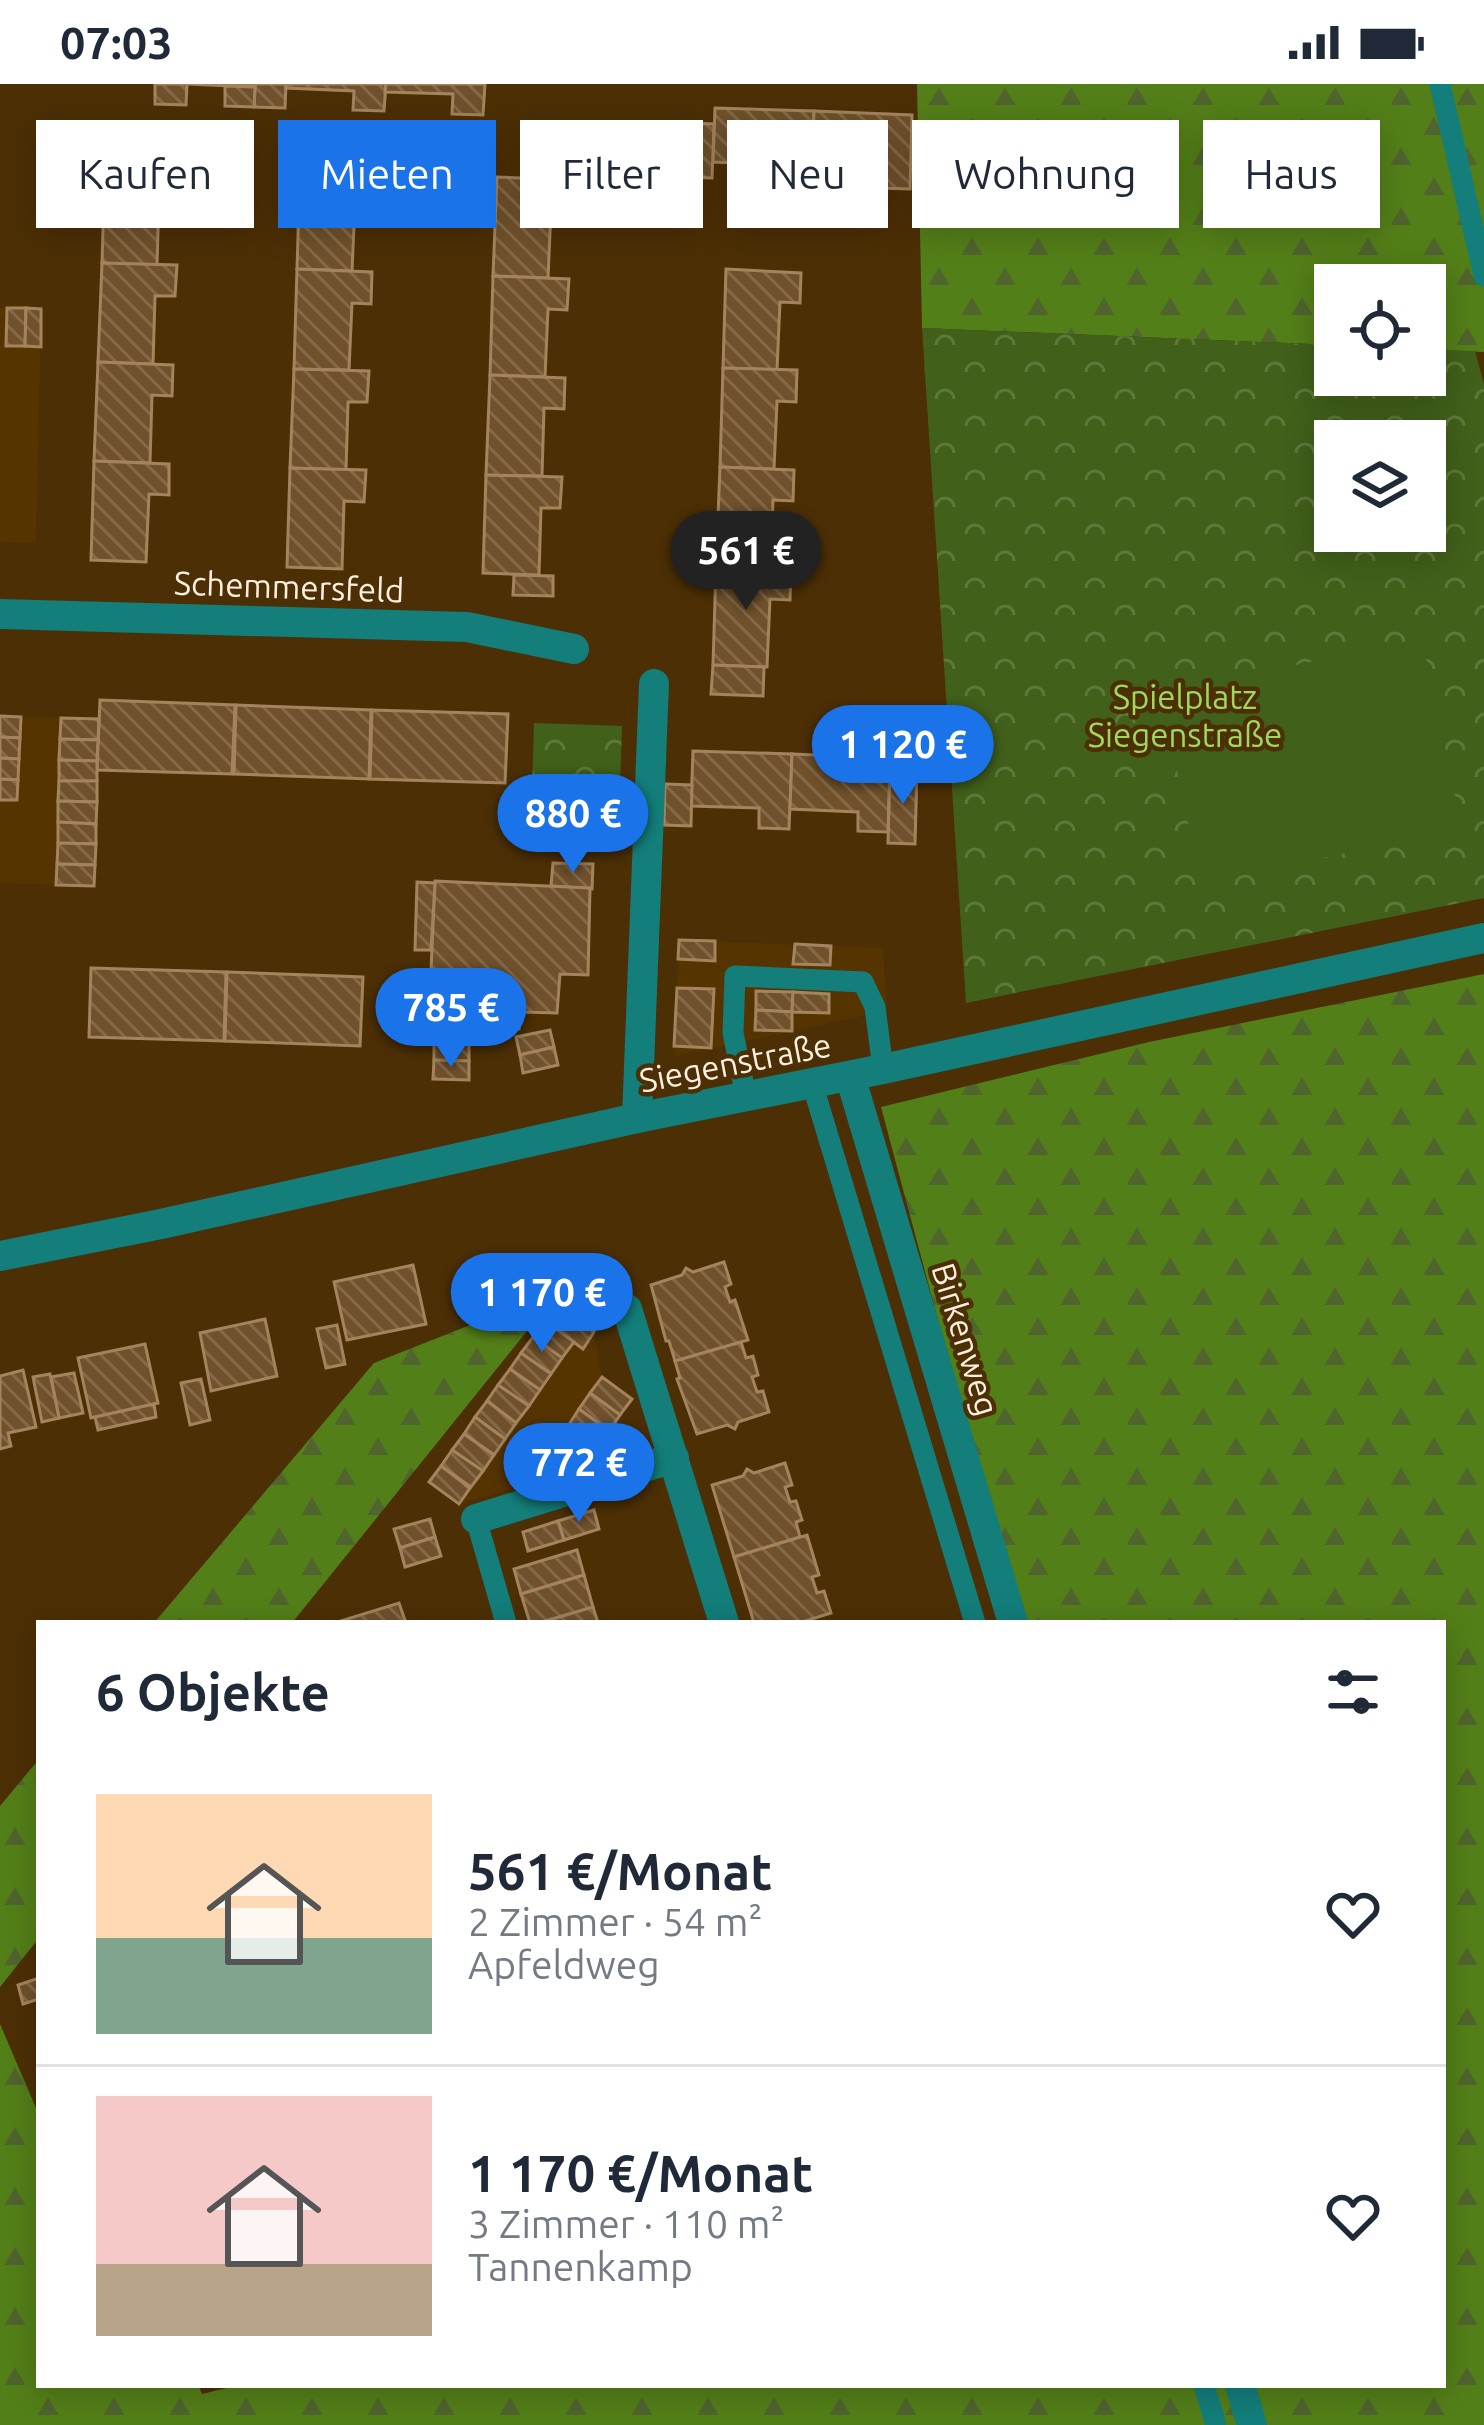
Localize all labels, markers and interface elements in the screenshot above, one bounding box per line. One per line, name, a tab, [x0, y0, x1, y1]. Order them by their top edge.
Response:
text: 07:03	[60, 17, 173, 68]
chip: Kaufen	[36, 120, 254, 228]
chip: Mieten	[278, 120, 496, 228]
chip: Filter	[520, 120, 703, 228]
chip: Neu	[727, 120, 888, 228]
chip: Wohnung	[912, 120, 1179, 228]
chip: Haus	[1203, 120, 1380, 228]
map controls	[1314, 264, 1446, 552]
button: locate	[1314, 264, 1446, 396]
button: layers	[1314, 420, 1446, 552]
pin: 561 €	[662, 511, 830, 613]
text: 561 €	[697, 528, 795, 571]
street label: Schemmersfeld	[173, 563, 405, 609]
park label: Spielplatz Siegenstraße	[1088, 678, 1282, 753]
pin: 1 120 €	[792, 705, 1014, 807]
text: 1 120 €	[839, 722, 967, 765]
pin: 880 €	[489, 774, 657, 876]
text: 880 €	[524, 791, 622, 834]
pin: 785 €	[367, 968, 535, 1070]
text: 785 €	[402, 985, 500, 1028]
street label: Siegenstraße	[636, 1025, 834, 1099]
pin: 1 170 €	[431, 1253, 653, 1355]
street label: Birkenweg	[925, 1258, 1007, 1420]
text: 1 170 €	[478, 1270, 606, 1313]
pin: 772 €	[495, 1423, 663, 1525]
text: 772 €	[530, 1440, 628, 1483]
icon: filters	[1320, 1659, 1386, 1725]
text: 6 Objekte	[96, 1663, 330, 1721]
icon: home	[192, 1842, 336, 1986]
text: 561 €/Monat	[468, 1842, 772, 1900]
icon: heart	[1320, 1881, 1386, 1947]
text: 2 Zimmer · 54 m²	[468, 1900, 763, 1943]
text: Apfeldweg	[468, 1943, 660, 1986]
icon: home	[192, 2144, 336, 2288]
text: 1 170 €/Monat	[468, 2144, 813, 2202]
icon: heart	[1320, 2183, 1386, 2249]
text: 3 Zimmer · 110 m²	[468, 2202, 785, 2245]
text: Tannenkamp	[468, 2245, 693, 2288]

